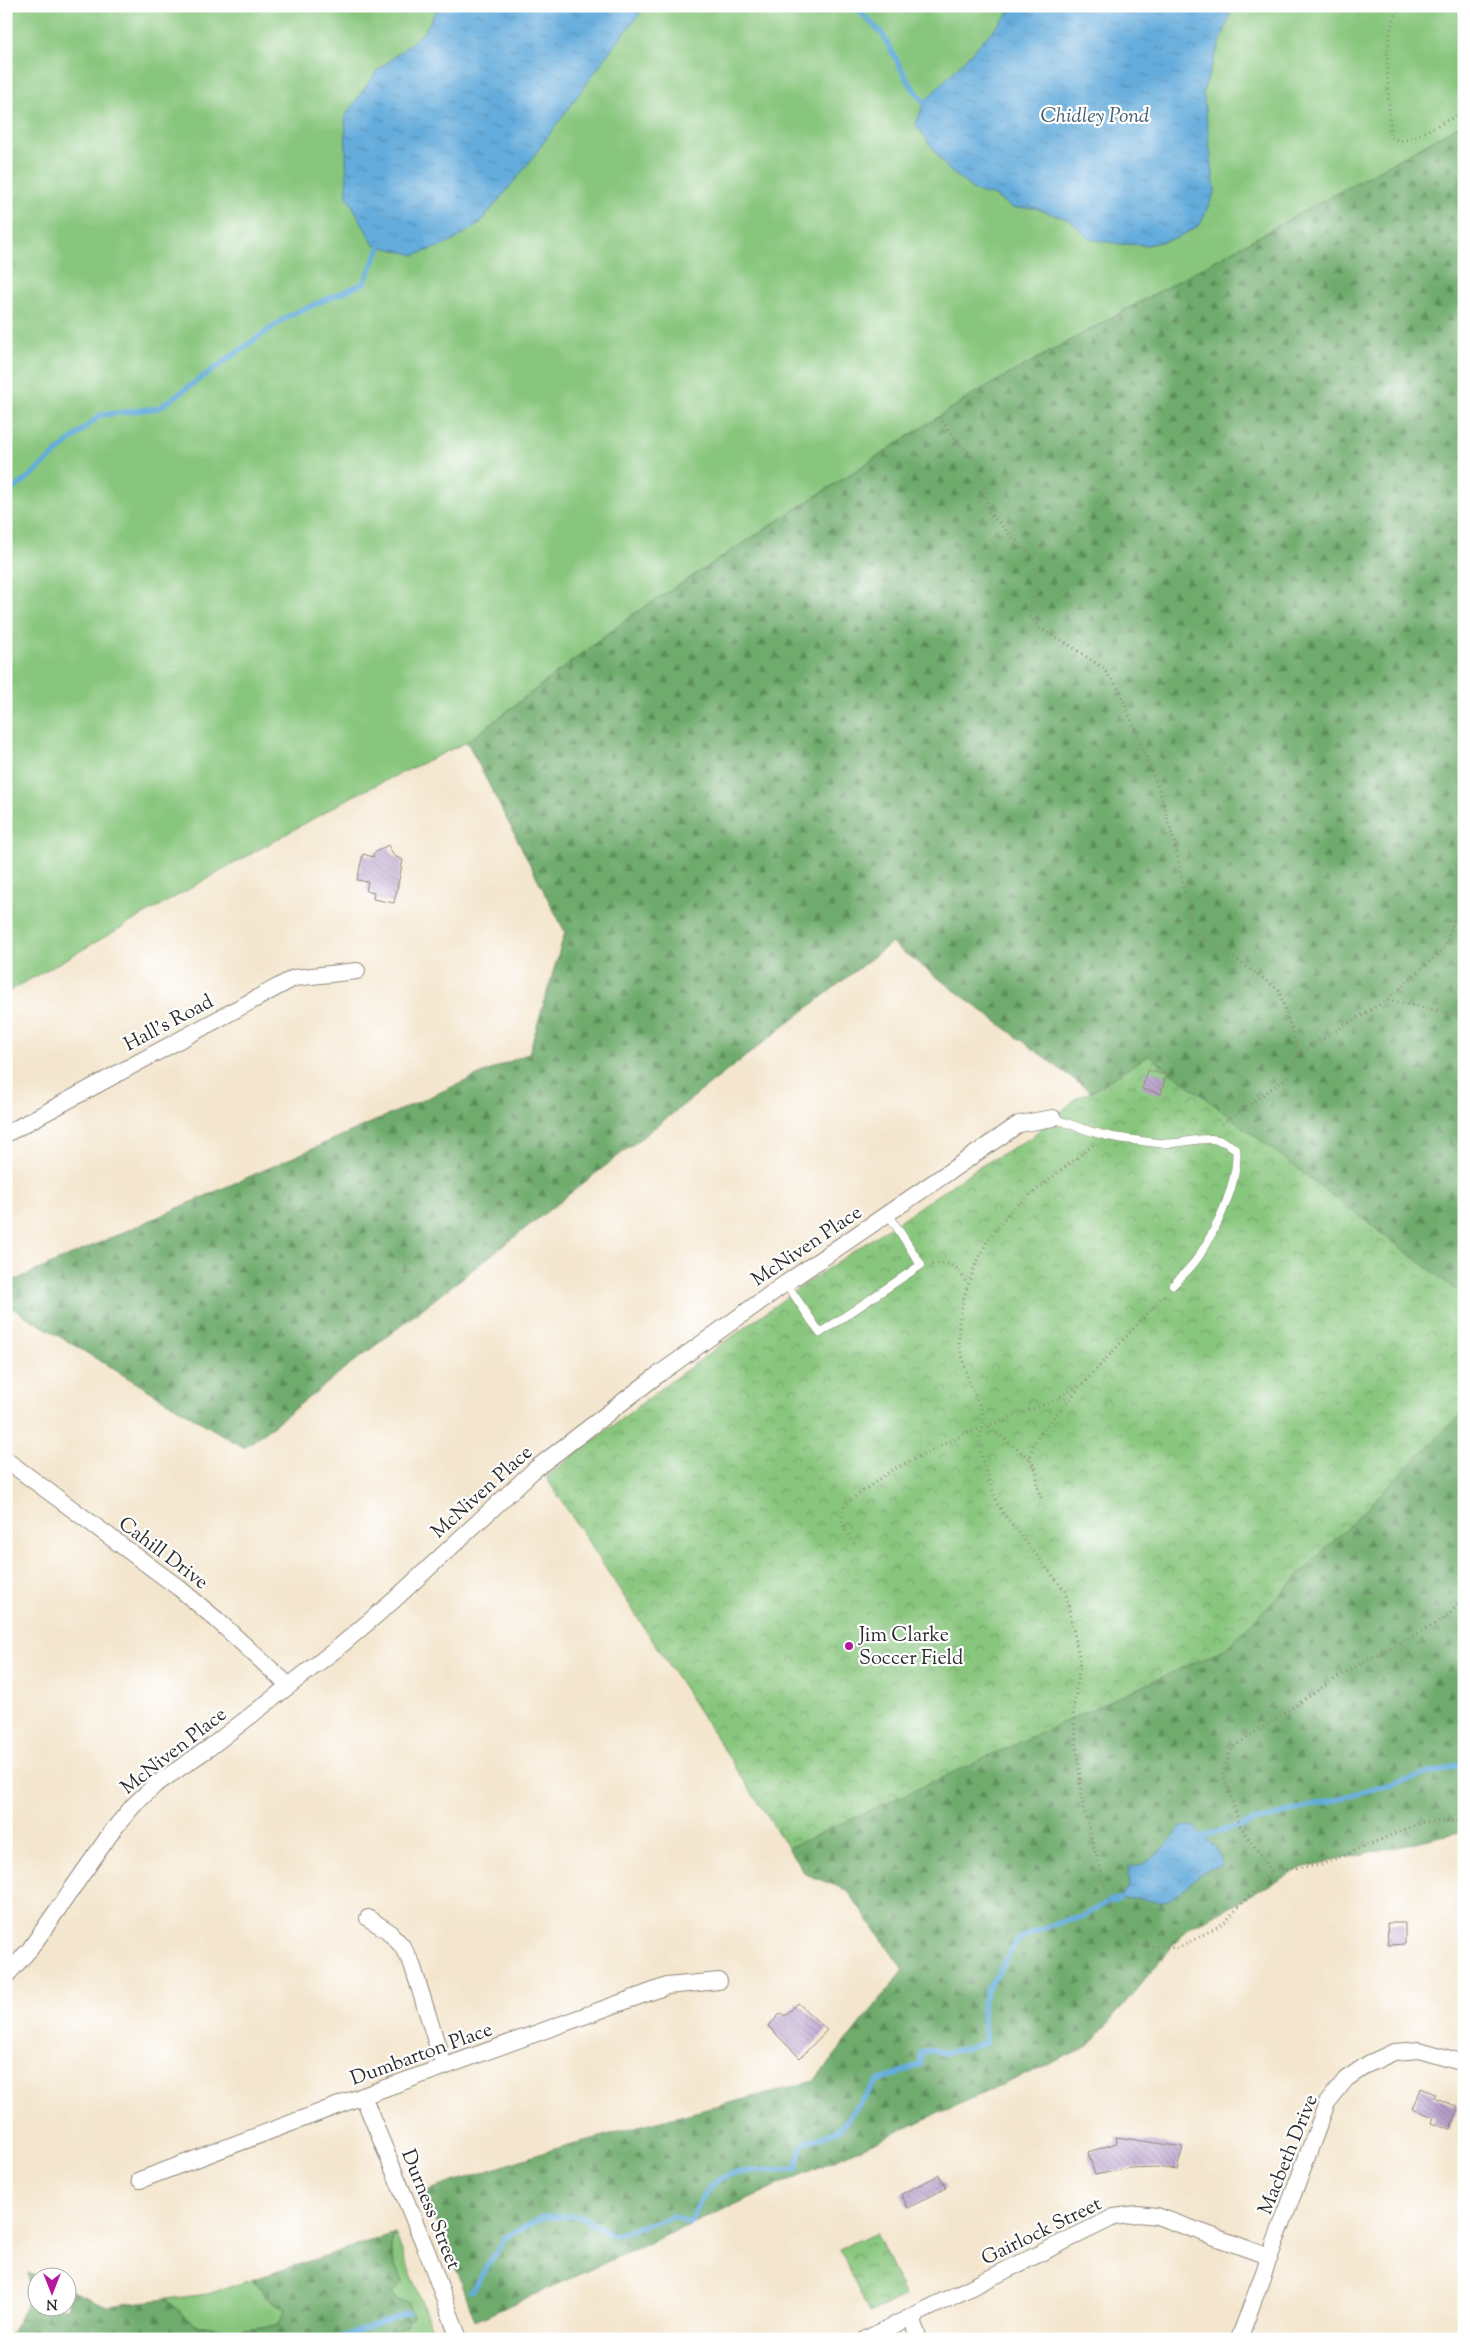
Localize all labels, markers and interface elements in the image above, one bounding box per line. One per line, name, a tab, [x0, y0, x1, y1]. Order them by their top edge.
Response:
water label: Chidley Pond	[1041, 102, 1150, 132]
street label: Hall's Road	[119, 988, 219, 1060]
street label: McNiven Place	[746, 1199, 868, 1295]
street label: McNiven Place	[426, 1439, 540, 1546]
street label: Cahill Drive	[111, 1511, 214, 1597]
place label: Jim Clarke Soccer Field	[858, 1622, 963, 1674]
marker: Jim Clarke Soccer Field	[843, 1640, 855, 1652]
street label: McNiven Place	[115, 1701, 234, 1803]
street label: Dumbarton Place	[347, 2016, 497, 2094]
street label: Macbeth Drive	[1252, 2090, 1327, 2219]
street label: Durness Street	[392, 2145, 467, 2275]
street label: Gairlock Street	[977, 2191, 1107, 2274]
north arrow	[28, 2268, 78, 2318]
text: N	[46, 2293, 58, 2313]

